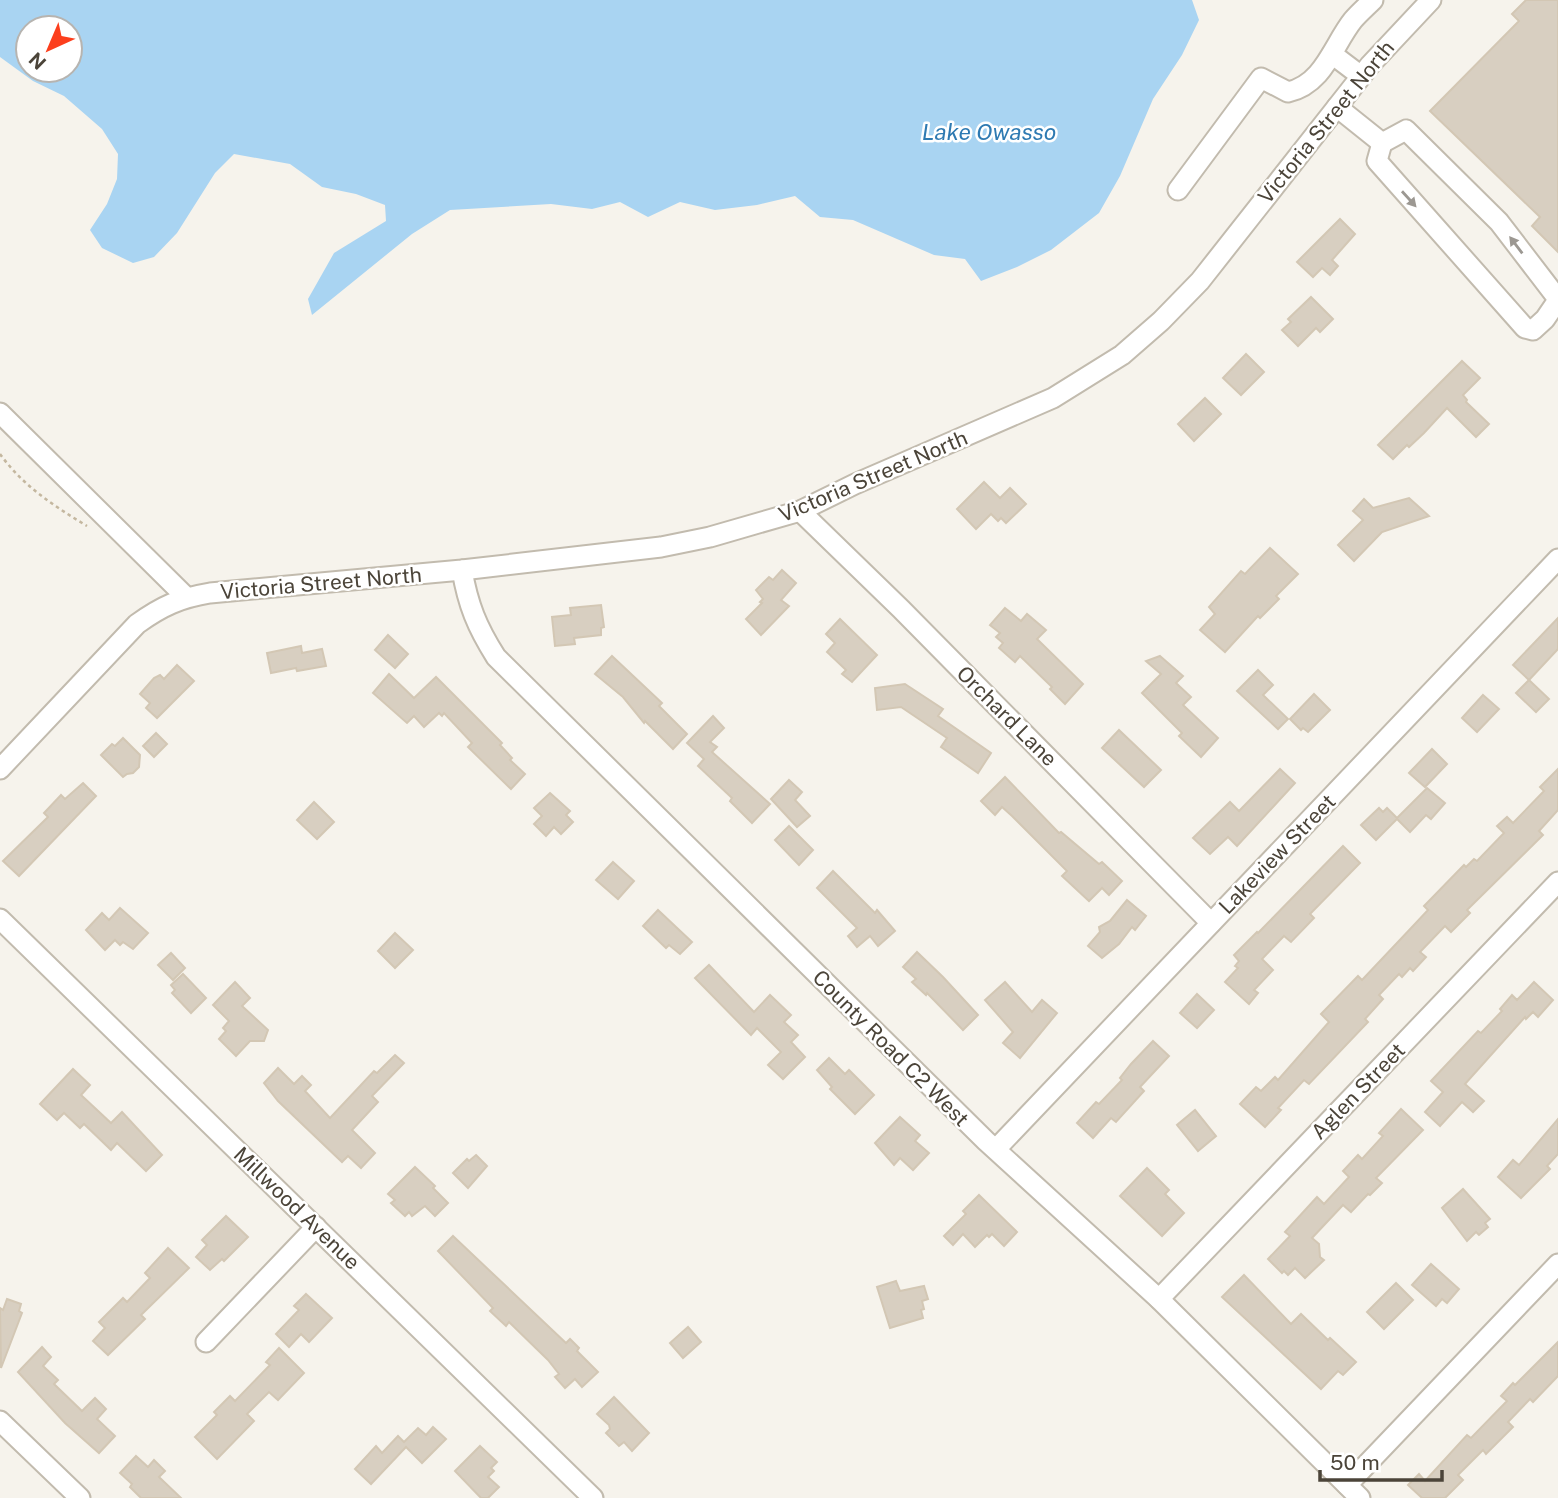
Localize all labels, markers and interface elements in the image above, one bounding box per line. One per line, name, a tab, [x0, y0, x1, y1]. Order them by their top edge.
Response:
north arrow	[14, 14, 84, 84]
street label: Victoria Street North	[1253, 36, 1399, 208]
text: N	[24, 48, 50, 74]
water label: Lake Owasso	[922, 118, 1056, 145]
one-way arrow	[1401, 190, 1416, 207]
one-way arrow	[1509, 236, 1523, 254]
street label: Victoria Street North	[775, 425, 971, 527]
street label: Victoria Street North	[219, 562, 423, 604]
street label: Orchard Lane	[952, 661, 1062, 771]
street label: Lakeview Street	[1214, 789, 1340, 919]
street label: County Road C2 West	[808, 965, 974, 1131]
street label: Aglen Street	[1306, 1038, 1410, 1144]
street label: Millwood Avenue	[229, 1141, 365, 1275]
scale bar	[1320, 1438, 1442, 1482]
text: 50 m	[1330, 1450, 1380, 1475]

